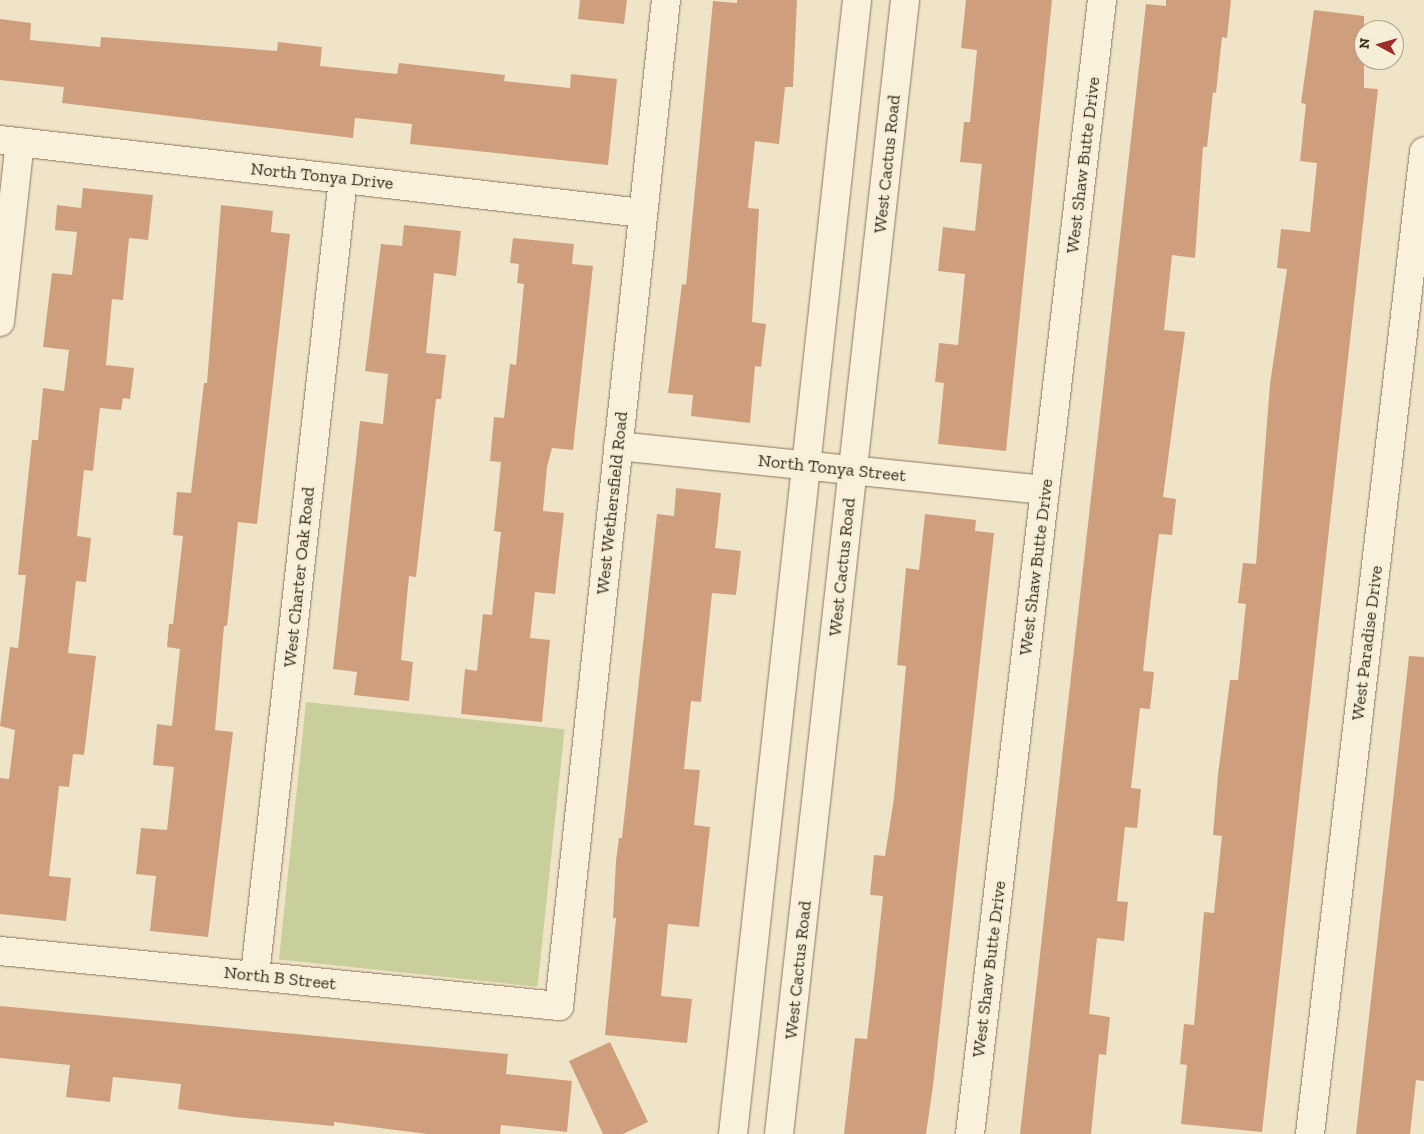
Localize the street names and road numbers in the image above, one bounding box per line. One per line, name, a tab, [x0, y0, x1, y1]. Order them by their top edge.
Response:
street label: West Shaw Butte Drive	[1061, 75, 1105, 255]
street label: West Cactus Road	[869, 94, 905, 234]
street label: North Tonya Drive	[249, 158, 395, 194]
street label: West Wethersfield Road	[592, 410, 632, 596]
street label: North Tonya Street	[757, 449, 907, 487]
street label: West Shaw Butte Drive	[1014, 477, 1058, 657]
street label: West Charter Oak Road	[279, 486, 319, 668]
street label: West Cactus Road	[824, 497, 860, 637]
street label: West Paradise Drive	[1347, 564, 1387, 722]
street label: West Shaw Butte Drive	[967, 879, 1011, 1059]
street label: West Cactus Road	[780, 900, 816, 1040]
street label: North B Street	[223, 961, 337, 995]

